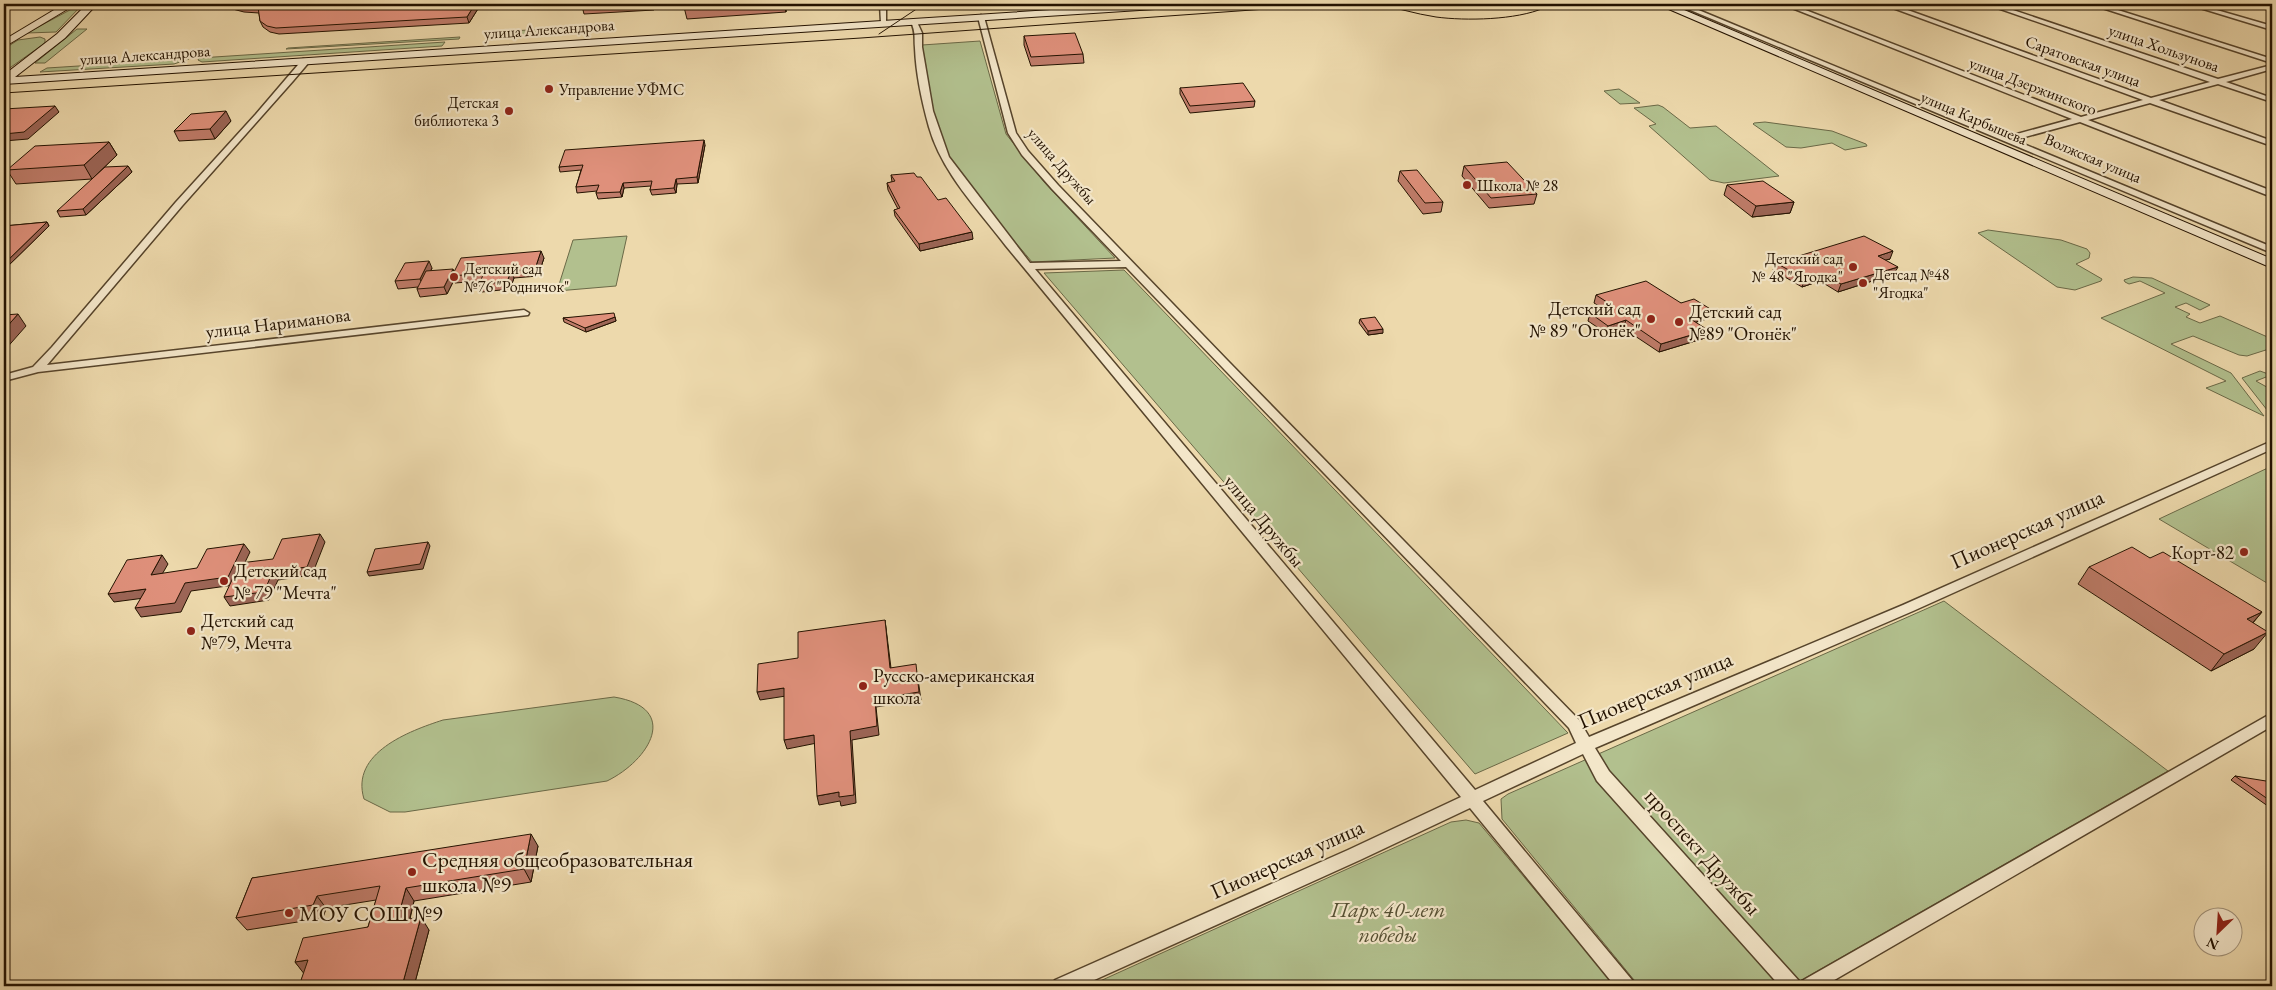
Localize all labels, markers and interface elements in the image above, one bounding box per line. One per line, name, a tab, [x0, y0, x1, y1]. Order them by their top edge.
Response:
street label: улица Александрова	[483, 14, 615, 44]
street label: улица Хользунова	[2106, 19, 2223, 77]
street label: Саратовская улица	[2022, 30, 2144, 92]
street label: улица Александрова	[79, 40, 211, 70]
street label: улица Дзержинского	[1966, 52, 2100, 120]
place label: Управление УФМС	[558, 79, 684, 100]
marker: Управление УФМС	[543, 83, 555, 95]
street label: улица Карбышева	[1918, 86, 2031, 150]
place label: Детская библиотека 3	[414, 92, 499, 131]
marker: Детская библиотека 3	[503, 105, 515, 117]
street label: улица Дружбы	[1023, 123, 1101, 209]
street label: Волжская улица	[2041, 128, 2145, 188]
place label: Школа № 28	[1477, 175, 1558, 196]
marker: Школа № 28	[1461, 179, 1473, 191]
place label: Детский сад № 48 "Ягодка"	[1752, 248, 1844, 287]
place label: Детский сад №76 "Родничок"	[464, 258, 569, 297]
marker: Детский сад № 48 "Ягодка"	[1847, 261, 1859, 273]
place label: Детсад №48 "Ягодка"	[1873, 264, 1950, 303]
marker: Детский сад №76 "Родничок"	[448, 271, 460, 283]
marker: Детсад №48 "Ягодка"	[1857, 277, 1869, 289]
place label: Детский сад № 89 "Огонёк"	[1529, 296, 1641, 343]
place label: Детский сад №89 "Огонёк"	[1689, 299, 1797, 346]
street label: улица Нариманова	[204, 302, 352, 344]
marker: Детский сад № 89 "Огонёк"	[1645, 313, 1657, 325]
marker: Детский сад №89 "Огонёк"	[1673, 316, 1685, 328]
street label: улица Дружбы	[1218, 470, 1310, 573]
street label: Пионерская улица	[1946, 482, 2109, 576]
place label: Корт-82	[2171, 540, 2234, 565]
marker: Корт-82	[2238, 546, 2250, 558]
place label: Детский сад № 79 "Мечта"	[234, 558, 337, 605]
marker: Детский сад № 79 "Мечта"	[218, 575, 230, 587]
place label: Детский сад №79, Мечта	[201, 608, 294, 655]
marker: Детский сад №79, Мечта	[185, 625, 197, 637]
street label: Пионерская улица	[1573, 644, 1737, 736]
place label: Русско-американская школа	[873, 663, 1035, 710]
marker: Русско-американская школа	[857, 680, 869, 692]
street label: проспект Дружбы	[1638, 783, 1768, 921]
street label: Пионерская улица	[1206, 812, 1369, 906]
place label: Средняя общеобразовательная школа №9	[422, 845, 693, 899]
marker: Средняя общеобразовательная школа №9	[406, 866, 418, 878]
park label: Парк 40-лет победы	[1330, 895, 1445, 949]
place label: МОУ СОШ №9	[299, 899, 443, 928]
marker: МОУ СОШ №9	[283, 907, 295, 919]
north arrow	[2194, 908, 2244, 958]
text: N	[2203, 933, 2221, 954]

